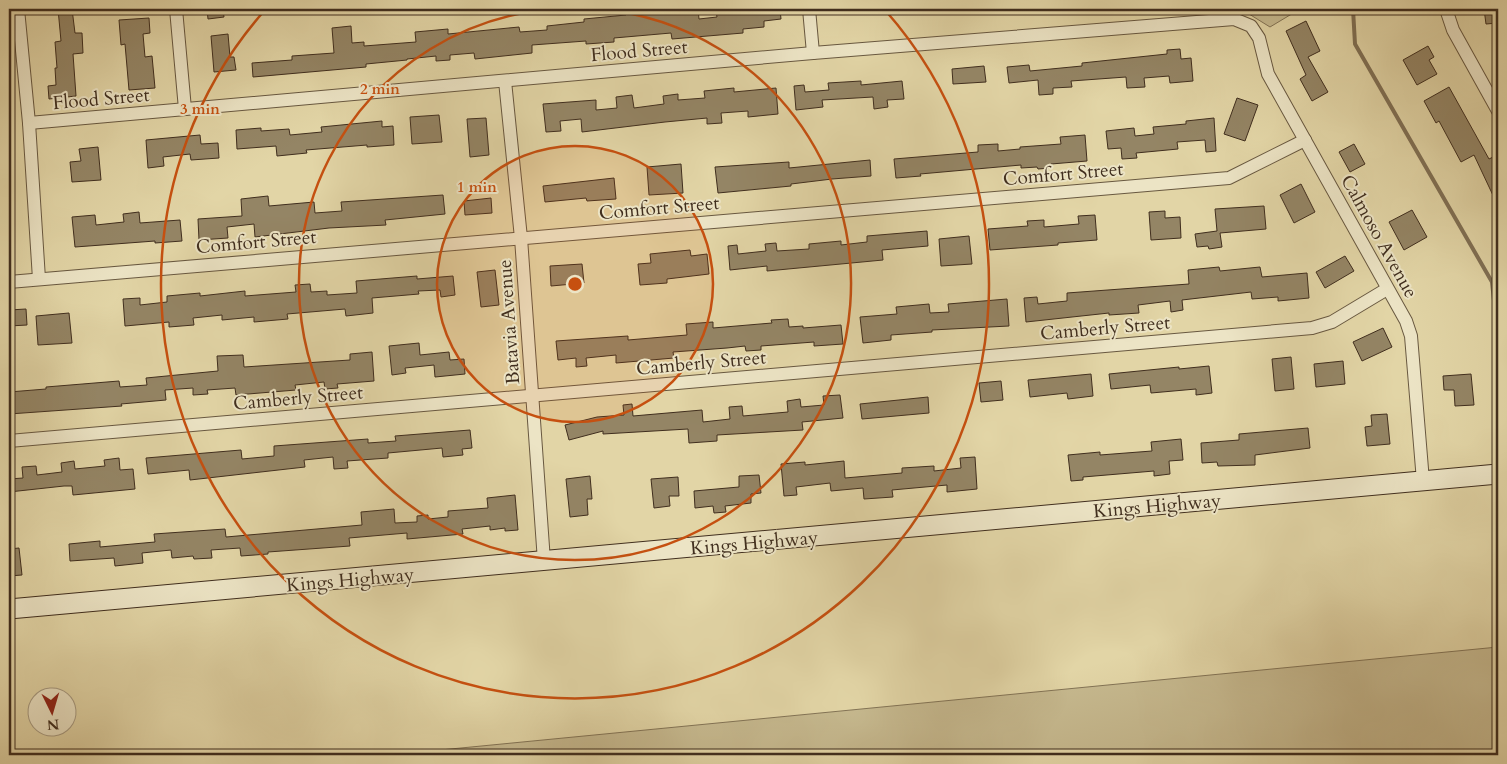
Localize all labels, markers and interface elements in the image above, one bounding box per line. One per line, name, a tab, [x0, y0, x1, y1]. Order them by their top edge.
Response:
street label: Flood Street	[590, 34, 689, 68]
text: 2 min	[360, 79, 400, 99]
street label: Flood Street	[52, 82, 151, 116]
text: 3 min	[180, 99, 220, 119]
street label: Comfort Street	[1002, 156, 1124, 192]
street label: Calmoso Avenue	[1334, 170, 1424, 303]
text: 1 min	[457, 177, 497, 197]
street label: Comfort Street	[598, 190, 720, 226]
street label: Comfort Street	[195, 224, 317, 260]
street label: Batavia Avenue	[492, 259, 526, 385]
centre of rings	[566, 275, 584, 293]
street label: Camberly Street	[1039, 309, 1171, 347]
street label: Camberly Street	[635, 344, 767, 382]
street label: Camberly Street	[232, 379, 364, 417]
street label: Kings Highway	[1092, 487, 1222, 525]
street label: Kings Highway	[689, 524, 819, 562]
street label: Kings Highway	[285, 561, 415, 599]
north arrow	[28, 686, 78, 736]
text: N	[46, 714, 60, 734]

